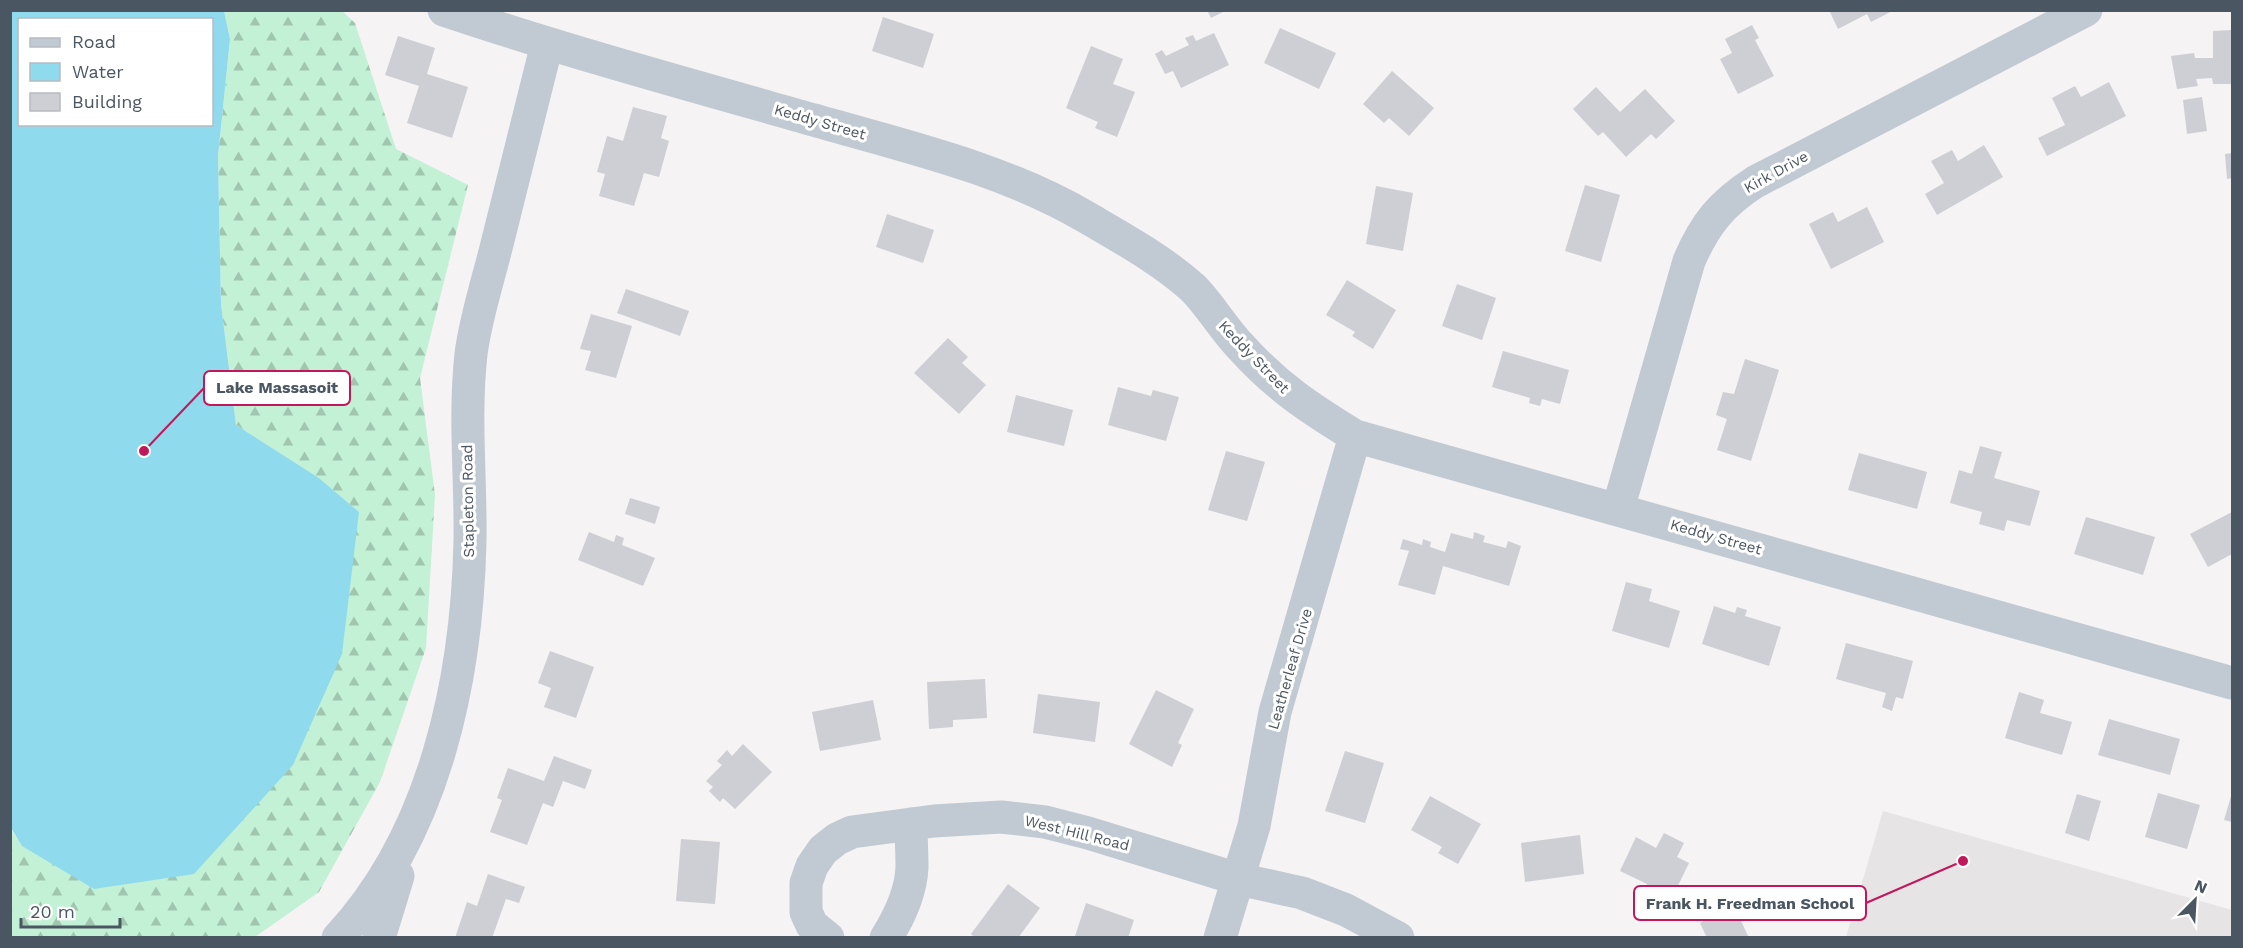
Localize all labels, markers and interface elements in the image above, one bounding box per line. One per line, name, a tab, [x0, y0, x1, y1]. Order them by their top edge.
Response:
legend	[18, 18, 213, 126]
text: Road	[72, 31, 116, 52]
text: Water	[72, 61, 124, 82]
text: Building	[72, 91, 142, 112]
street label: Keddy Street	[772, 100, 868, 144]
street label: Kirk Drive	[1741, 147, 1811, 197]
street label: Keddy Street	[1215, 317, 1294, 398]
callout: Lake Massasoit	[204, 371, 350, 405]
text: Lake Massasoit	[216, 378, 338, 397]
street label: Stapleton Road	[458, 444, 478, 558]
street label: Keddy Street	[1668, 515, 1764, 559]
street label: Leatherleaf Drive	[1264, 606, 1316, 732]
street label: West Hill Road	[1023, 811, 1131, 855]
north arrow	[2165, 870, 2225, 930]
text: N	[2192, 876, 2210, 898]
callout: Frank H. Freedman School	[1634, 886, 1866, 920]
scale bar	[21, 891, 120, 929]
text: Frank H. Freedman School	[1646, 894, 1855, 913]
text: 20 m	[30, 901, 75, 922]

